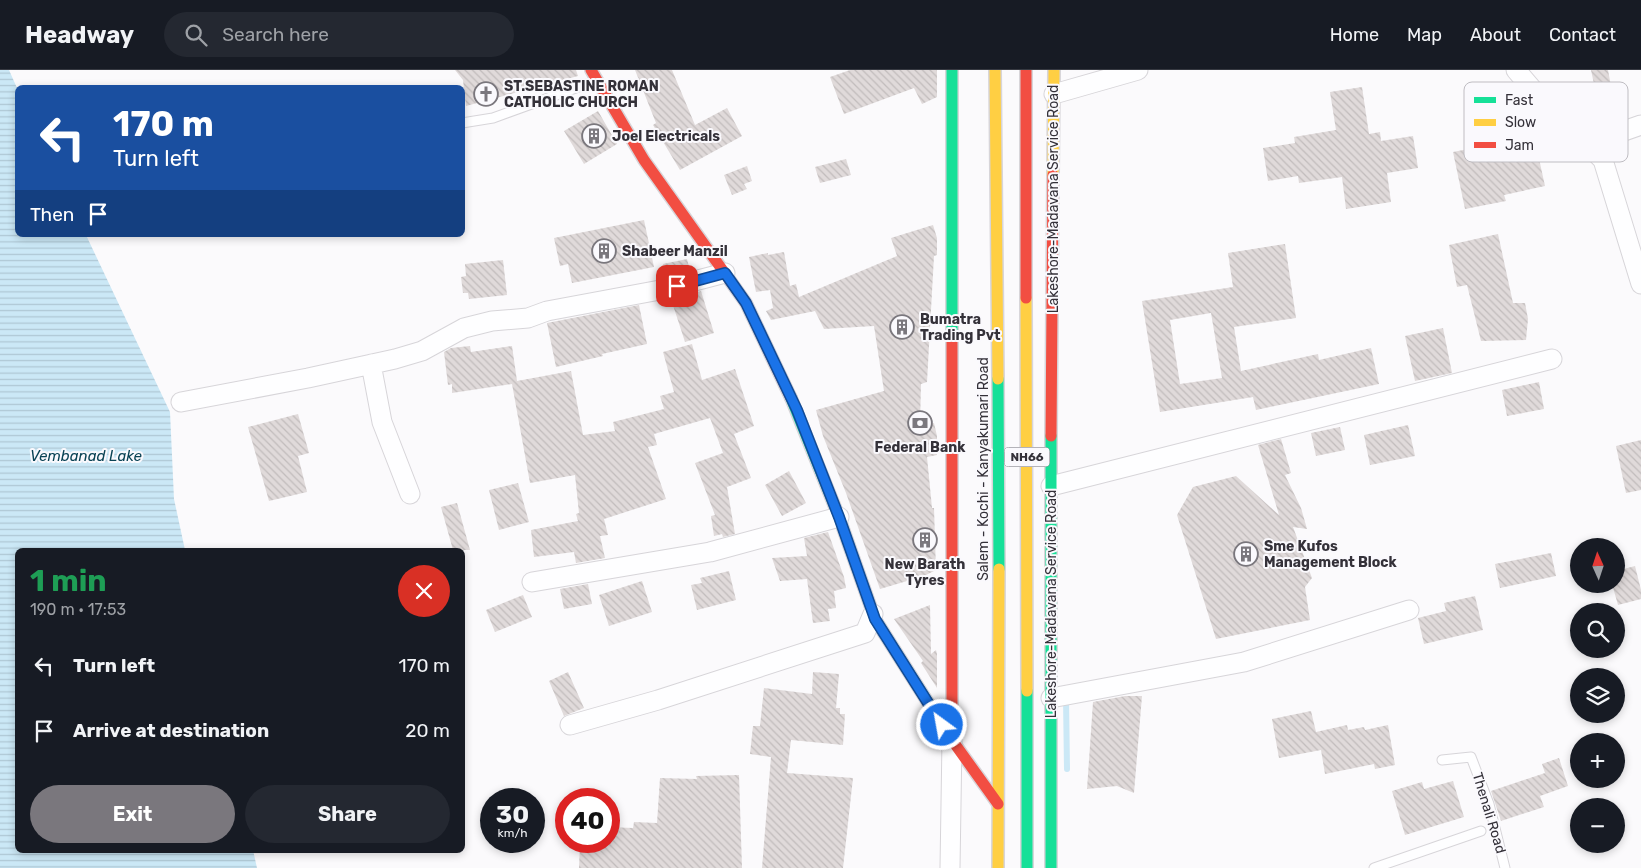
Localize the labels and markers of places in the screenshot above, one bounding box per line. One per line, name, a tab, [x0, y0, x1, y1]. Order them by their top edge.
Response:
place label: ST.SEBASTINE ROMAN CATHOLIC CHURCH	[504, 78, 659, 111]
church icon: ST.SEBASTINE ROMAN CATHOLIC CHURCH	[473, 81, 499, 107]
building icon: Joel Electricals	[581, 123, 607, 149]
place label: Joel Electricals	[612, 128, 720, 145]
building icon: Shabeer Manzil	[591, 238, 617, 264]
place label: Shabeer Manzil	[622, 243, 728, 260]
pin	[656, 265, 698, 307]
place label: Bumatra Trading Pvt	[920, 311, 1001, 344]
building icon: Bumatra Trading Pvt	[889, 314, 915, 340]
bank icon: Federal Bank	[907, 410, 933, 436]
place label: Federal Bank	[875, 439, 966, 456]
building icon: New Barath Tyres	[912, 527, 938, 553]
place label: Sme Kufos Management Block	[1264, 538, 1398, 571]
building icon: Sme Kufos Management Block	[1233, 541, 1259, 567]
place label: New Barath Tyres	[885, 556, 965, 589]

